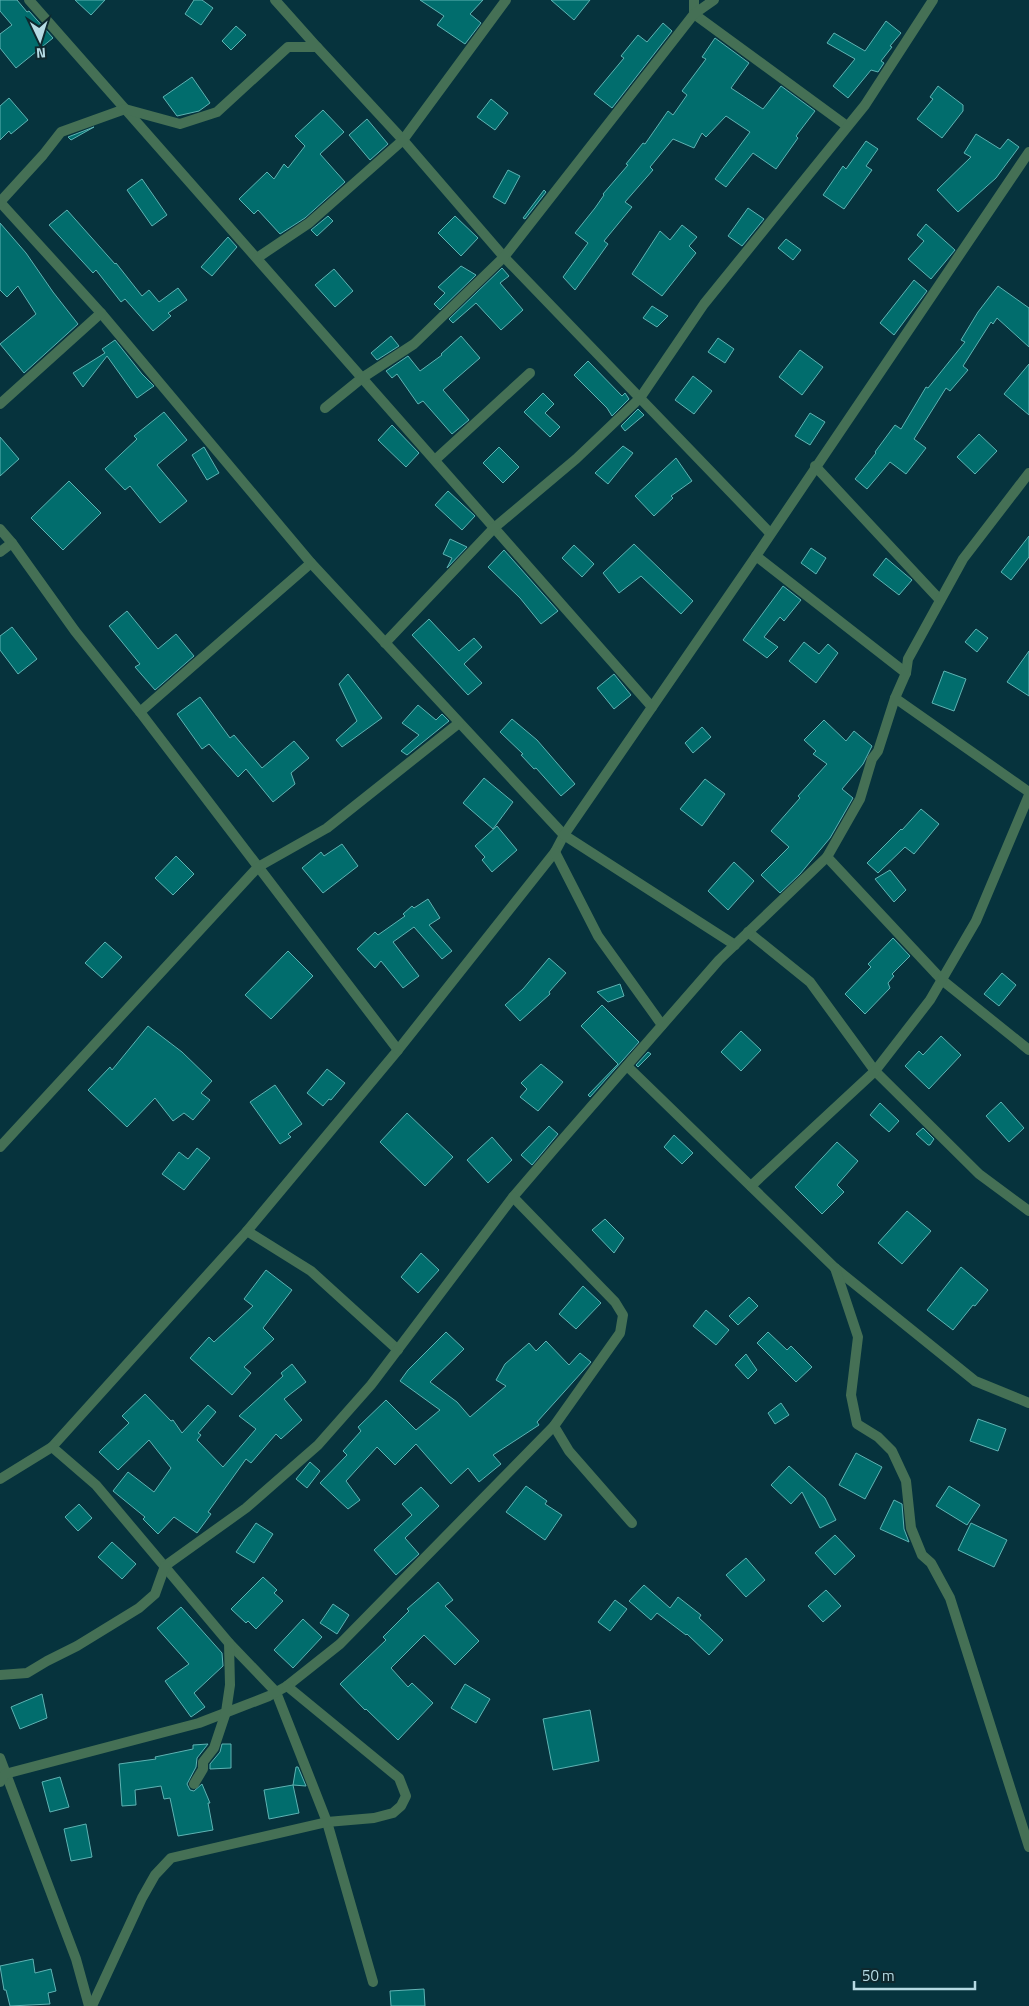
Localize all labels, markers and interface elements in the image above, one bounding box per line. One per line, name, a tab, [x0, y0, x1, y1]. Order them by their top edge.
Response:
north arrow	[15, 15, 65, 65]
text: N	[35, 43, 47, 64]
scale bar	[854, 1958, 975, 1990]
text: 50 m	[862, 1964, 895, 1987]

